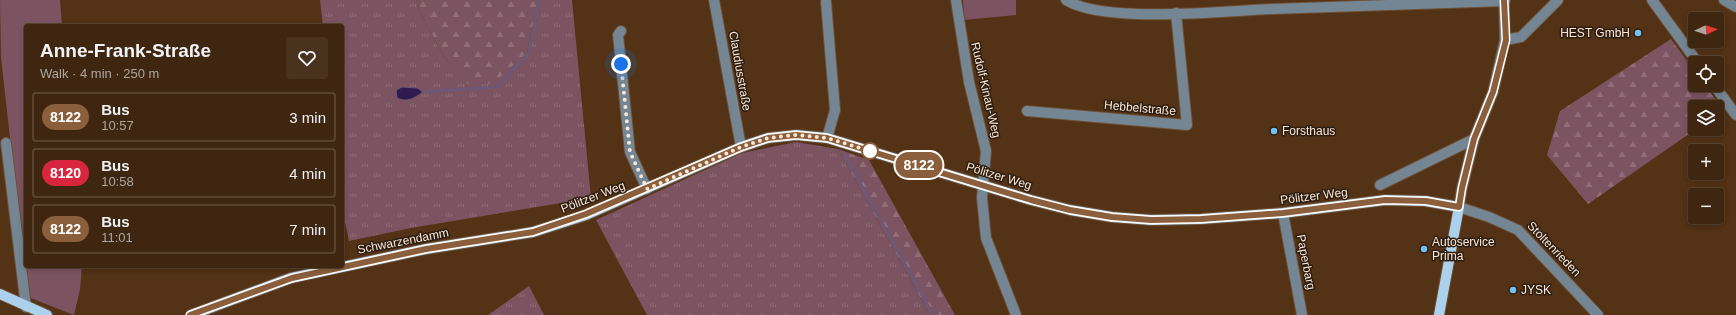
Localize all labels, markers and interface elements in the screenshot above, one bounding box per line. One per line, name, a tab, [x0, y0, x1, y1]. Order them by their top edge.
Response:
north arrow	[1688, 12, 1724, 48]
map controls	[1688, 12, 1724, 224]
place label: HEST GmbH	[1560, 26, 1630, 40]
marker: HEST GmbH	[1633, 28, 1643, 38]
street label: Claudiusstraße	[726, 30, 754, 112]
button: heart	[286, 37, 328, 79]
text: Anne-Frank-Straße	[40, 40, 211, 61]
street label: Rudolf-Kinau-Weg	[968, 41, 1004, 139]
your location	[611, 54, 631, 74]
button: locate	[1688, 56, 1724, 92]
text: Walk · 4 min · 250 m	[40, 66, 159, 81]
street label: Hebbelstraße	[1104, 98, 1177, 118]
button: layers	[1688, 100, 1724, 136]
text: Bus	[101, 101, 130, 118]
text: 8122	[50, 109, 81, 125]
text: 3 min	[289, 109, 326, 126]
text: 10:57	[101, 118, 134, 133]
place label: Forsthaus	[1282, 124, 1335, 138]
marker: Forsthaus	[1269, 126, 1279, 136]
unlabelled marker	[861, 142, 879, 160]
button: +	[1688, 144, 1724, 180]
line badge: 8122	[891, 152, 947, 178]
text: Bus	[101, 157, 130, 174]
text: 8122	[903, 157, 935, 173]
street label: Pölitzer Weg	[965, 159, 1033, 193]
text: 8120	[50, 165, 81, 181]
text: 4 min	[289, 165, 326, 182]
text: 10:58	[101, 174, 134, 189]
street label: Pölitzer Weg	[559, 178, 627, 216]
street label: Pölitzer Weg	[1279, 185, 1349, 207]
button: −	[1688, 188, 1724, 224]
text: Bus	[101, 213, 130, 230]
street label: Stoltenrieden	[1524, 219, 1584, 279]
text: 8122	[50, 221, 81, 237]
text: 7 min	[289, 221, 326, 238]
street label: Schwarzendamm	[356, 225, 450, 257]
text: 11:01	[101, 230, 133, 245]
street label: Paperbarg	[1294, 233, 1318, 291]
place label: Autoservice Prima	[1432, 235, 1495, 263]
marker: Autoservice Prima	[1419, 244, 1429, 254]
place label: JYSK	[1521, 283, 1551, 297]
marker: JYSK	[1508, 285, 1518, 295]

